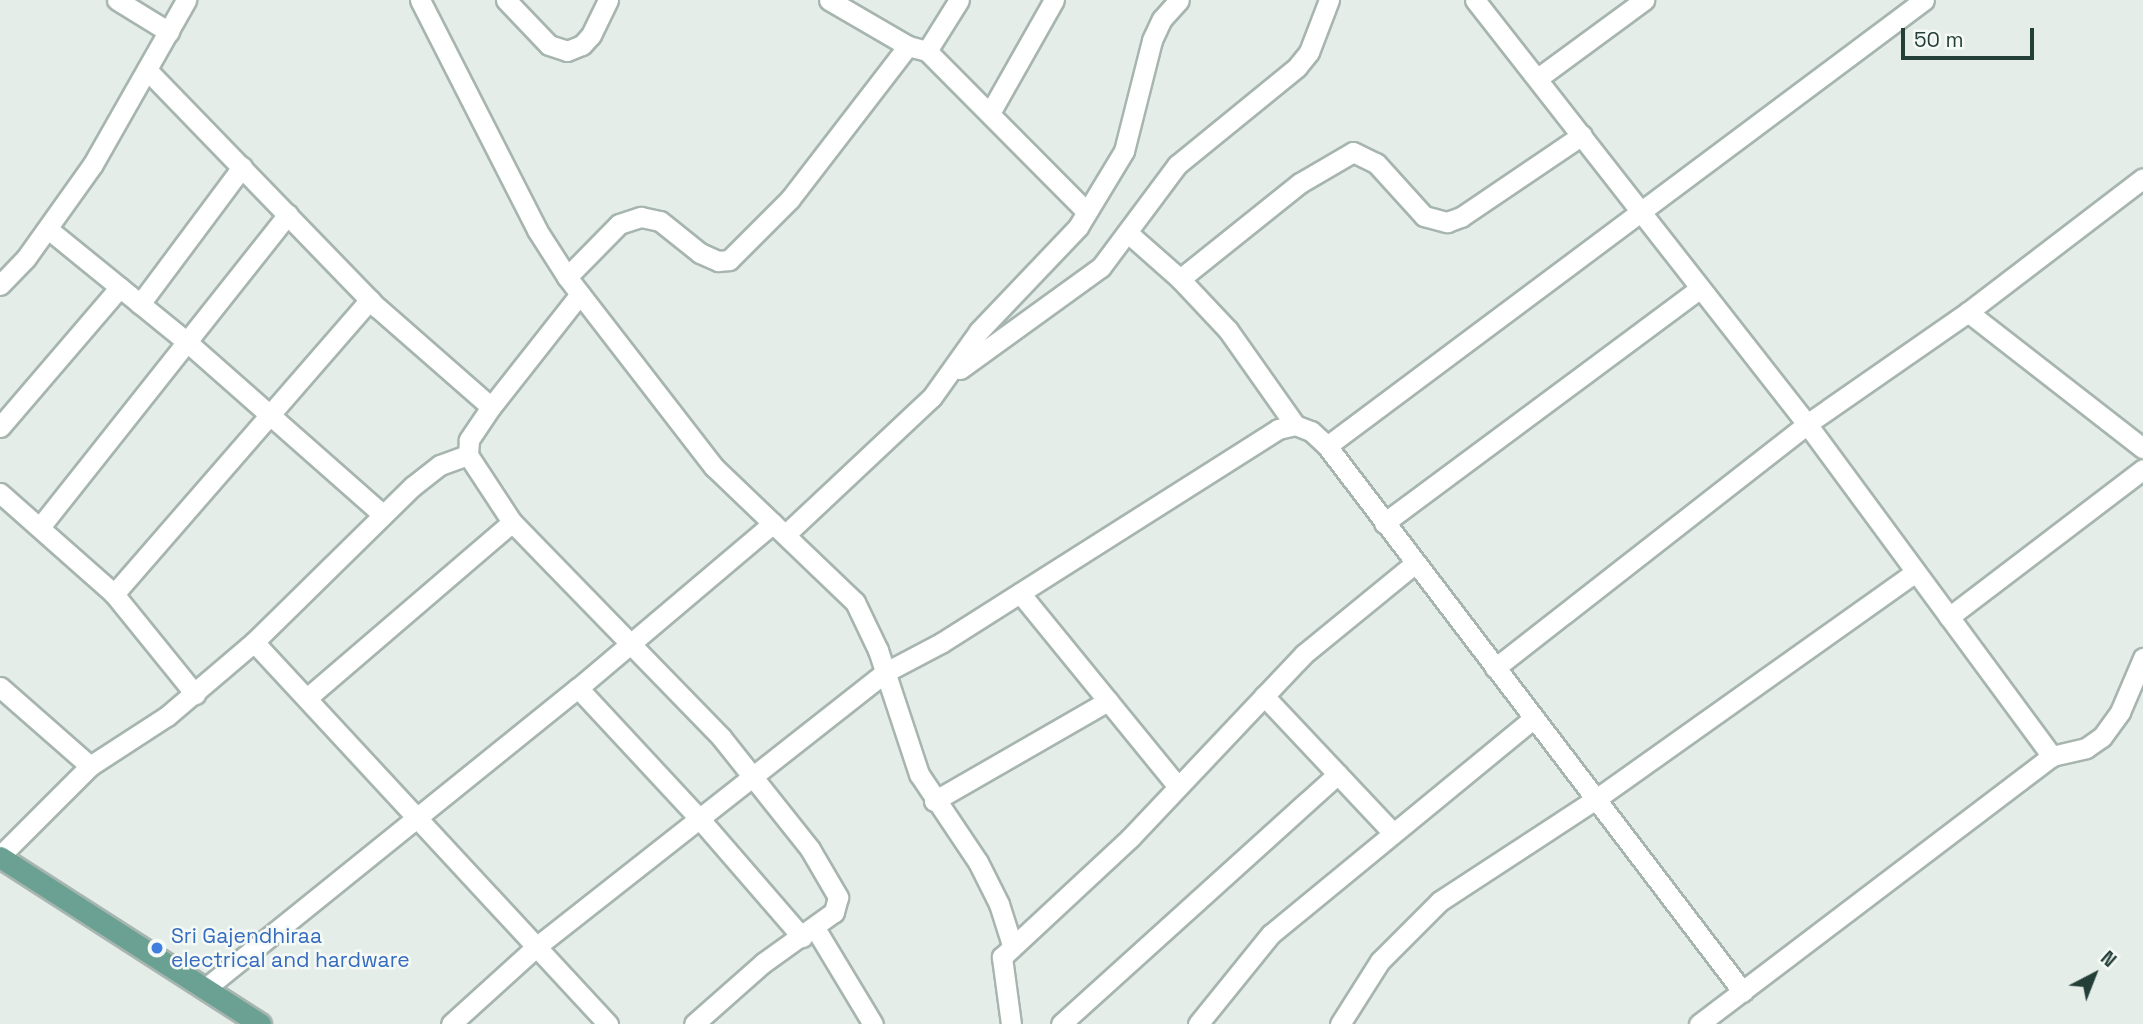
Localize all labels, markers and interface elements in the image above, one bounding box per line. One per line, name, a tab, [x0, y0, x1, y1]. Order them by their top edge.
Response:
scale bar	[1905, 14, 2038, 58]
text: 50 m	[1914, 26, 1964, 53]
place label: Sri Gajendhiraa electrical and hardware	[171, 923, 410, 973]
marker: Sri Gajendhiraa electrical and hardware	[149, 940, 165, 956]
north arrow	[2059, 940, 2129, 1010]
text: N	[2095, 945, 2121, 973]

